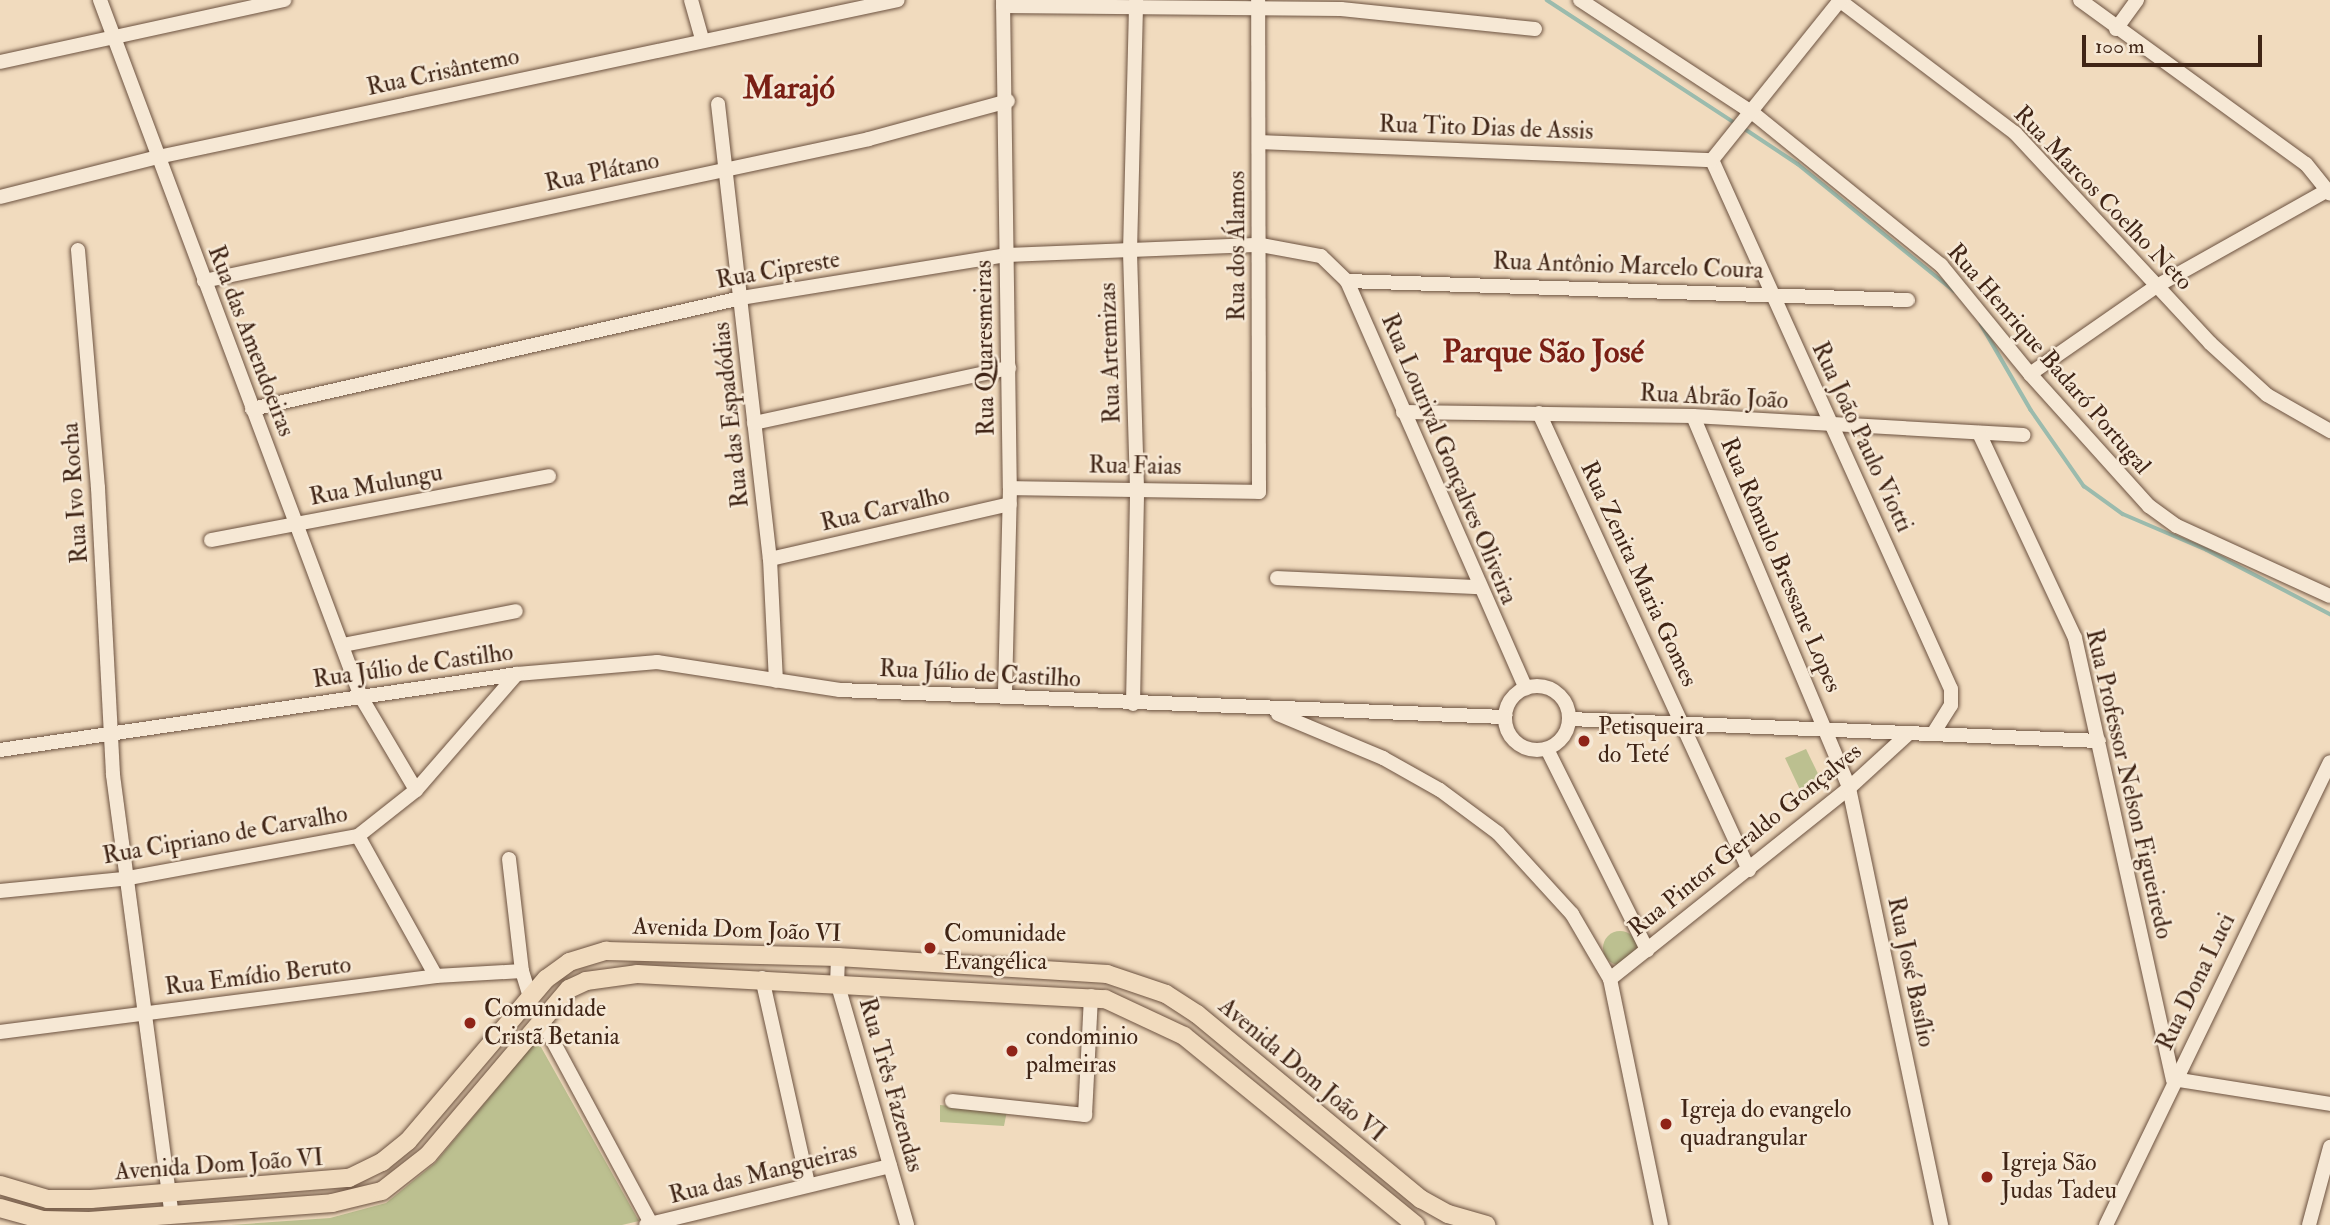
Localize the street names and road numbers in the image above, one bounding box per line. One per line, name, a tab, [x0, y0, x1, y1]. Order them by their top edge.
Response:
street label: Rua Crisântemo	[364, 42, 522, 102]
street label: Rua Marcos Coelho Neto	[2007, 100, 2199, 296]
street label: Rua Tito Dias de Assis	[1378, 110, 1594, 146]
street label: Rua Plátano	[542, 146, 662, 198]
street label: Rua dos Álamos	[1223, 171, 1251, 321]
street label: Rua Henrique Badaró Portugal	[1941, 238, 2157, 480]
street label: Rua das Amendoeiras	[201, 241, 301, 441]
street label: Rua Cipreste	[714, 245, 842, 295]
street label: Rua Antônio Marcelo Coura	[1492, 247, 1764, 285]
street label: Rua Quaresmeiras	[969, 260, 1001, 436]
street label: Rua Artemizas	[1093, 282, 1127, 424]
street label: Rua Lourival Gonçalves Oliveira	[1375, 310, 1523, 608]
street label: Rua das Espadódias	[707, 321, 755, 509]
street label: Rua João Paulo Viotti	[1805, 337, 1919, 537]
street label: Rua Abrão João	[1639, 379, 1789, 415]
street label: Rua Ivo Rocha	[56, 422, 94, 564]
street label: Rua Rômulo Bressane Lopes	[1714, 433, 1848, 697]
street label: Rua Faias	[1088, 451, 1182, 481]
street label: Rua Zenita Maria Gomes	[1574, 457, 1704, 691]
street label: Rua Mulungu	[307, 458, 445, 512]
street label: Rua Carvalho	[818, 480, 952, 538]
street label: Rua Professor Nelson Figueiredo	[2079, 626, 2179, 942]
street label: Rua Júlio de Castilho	[311, 638, 515, 694]
street label: Rua Júlio de Castilho	[878, 654, 1082, 694]
street label: Rua Pintor Geraldo Gonçalves	[1623, 737, 1867, 943]
street label: Rua Cipriano de Carvalho	[100, 799, 350, 871]
street label: Rua José Basílio	[1881, 894, 1941, 1050]
street label: Rua Dona Luci	[2150, 909, 2242, 1055]
street label: Avenida Dom João VI	[632, 912, 842, 948]
street label: Rua Emídio Beruto	[163, 950, 353, 1002]
street label: Avenida Dom João VI	[1213, 992, 1391, 1148]
street label: Rua Três Fazendas	[852, 995, 930, 1175]
street label: Rua das Mangueiras	[666, 1136, 860, 1210]
street label: Avenida Dom João VI	[114, 1143, 324, 1187]

